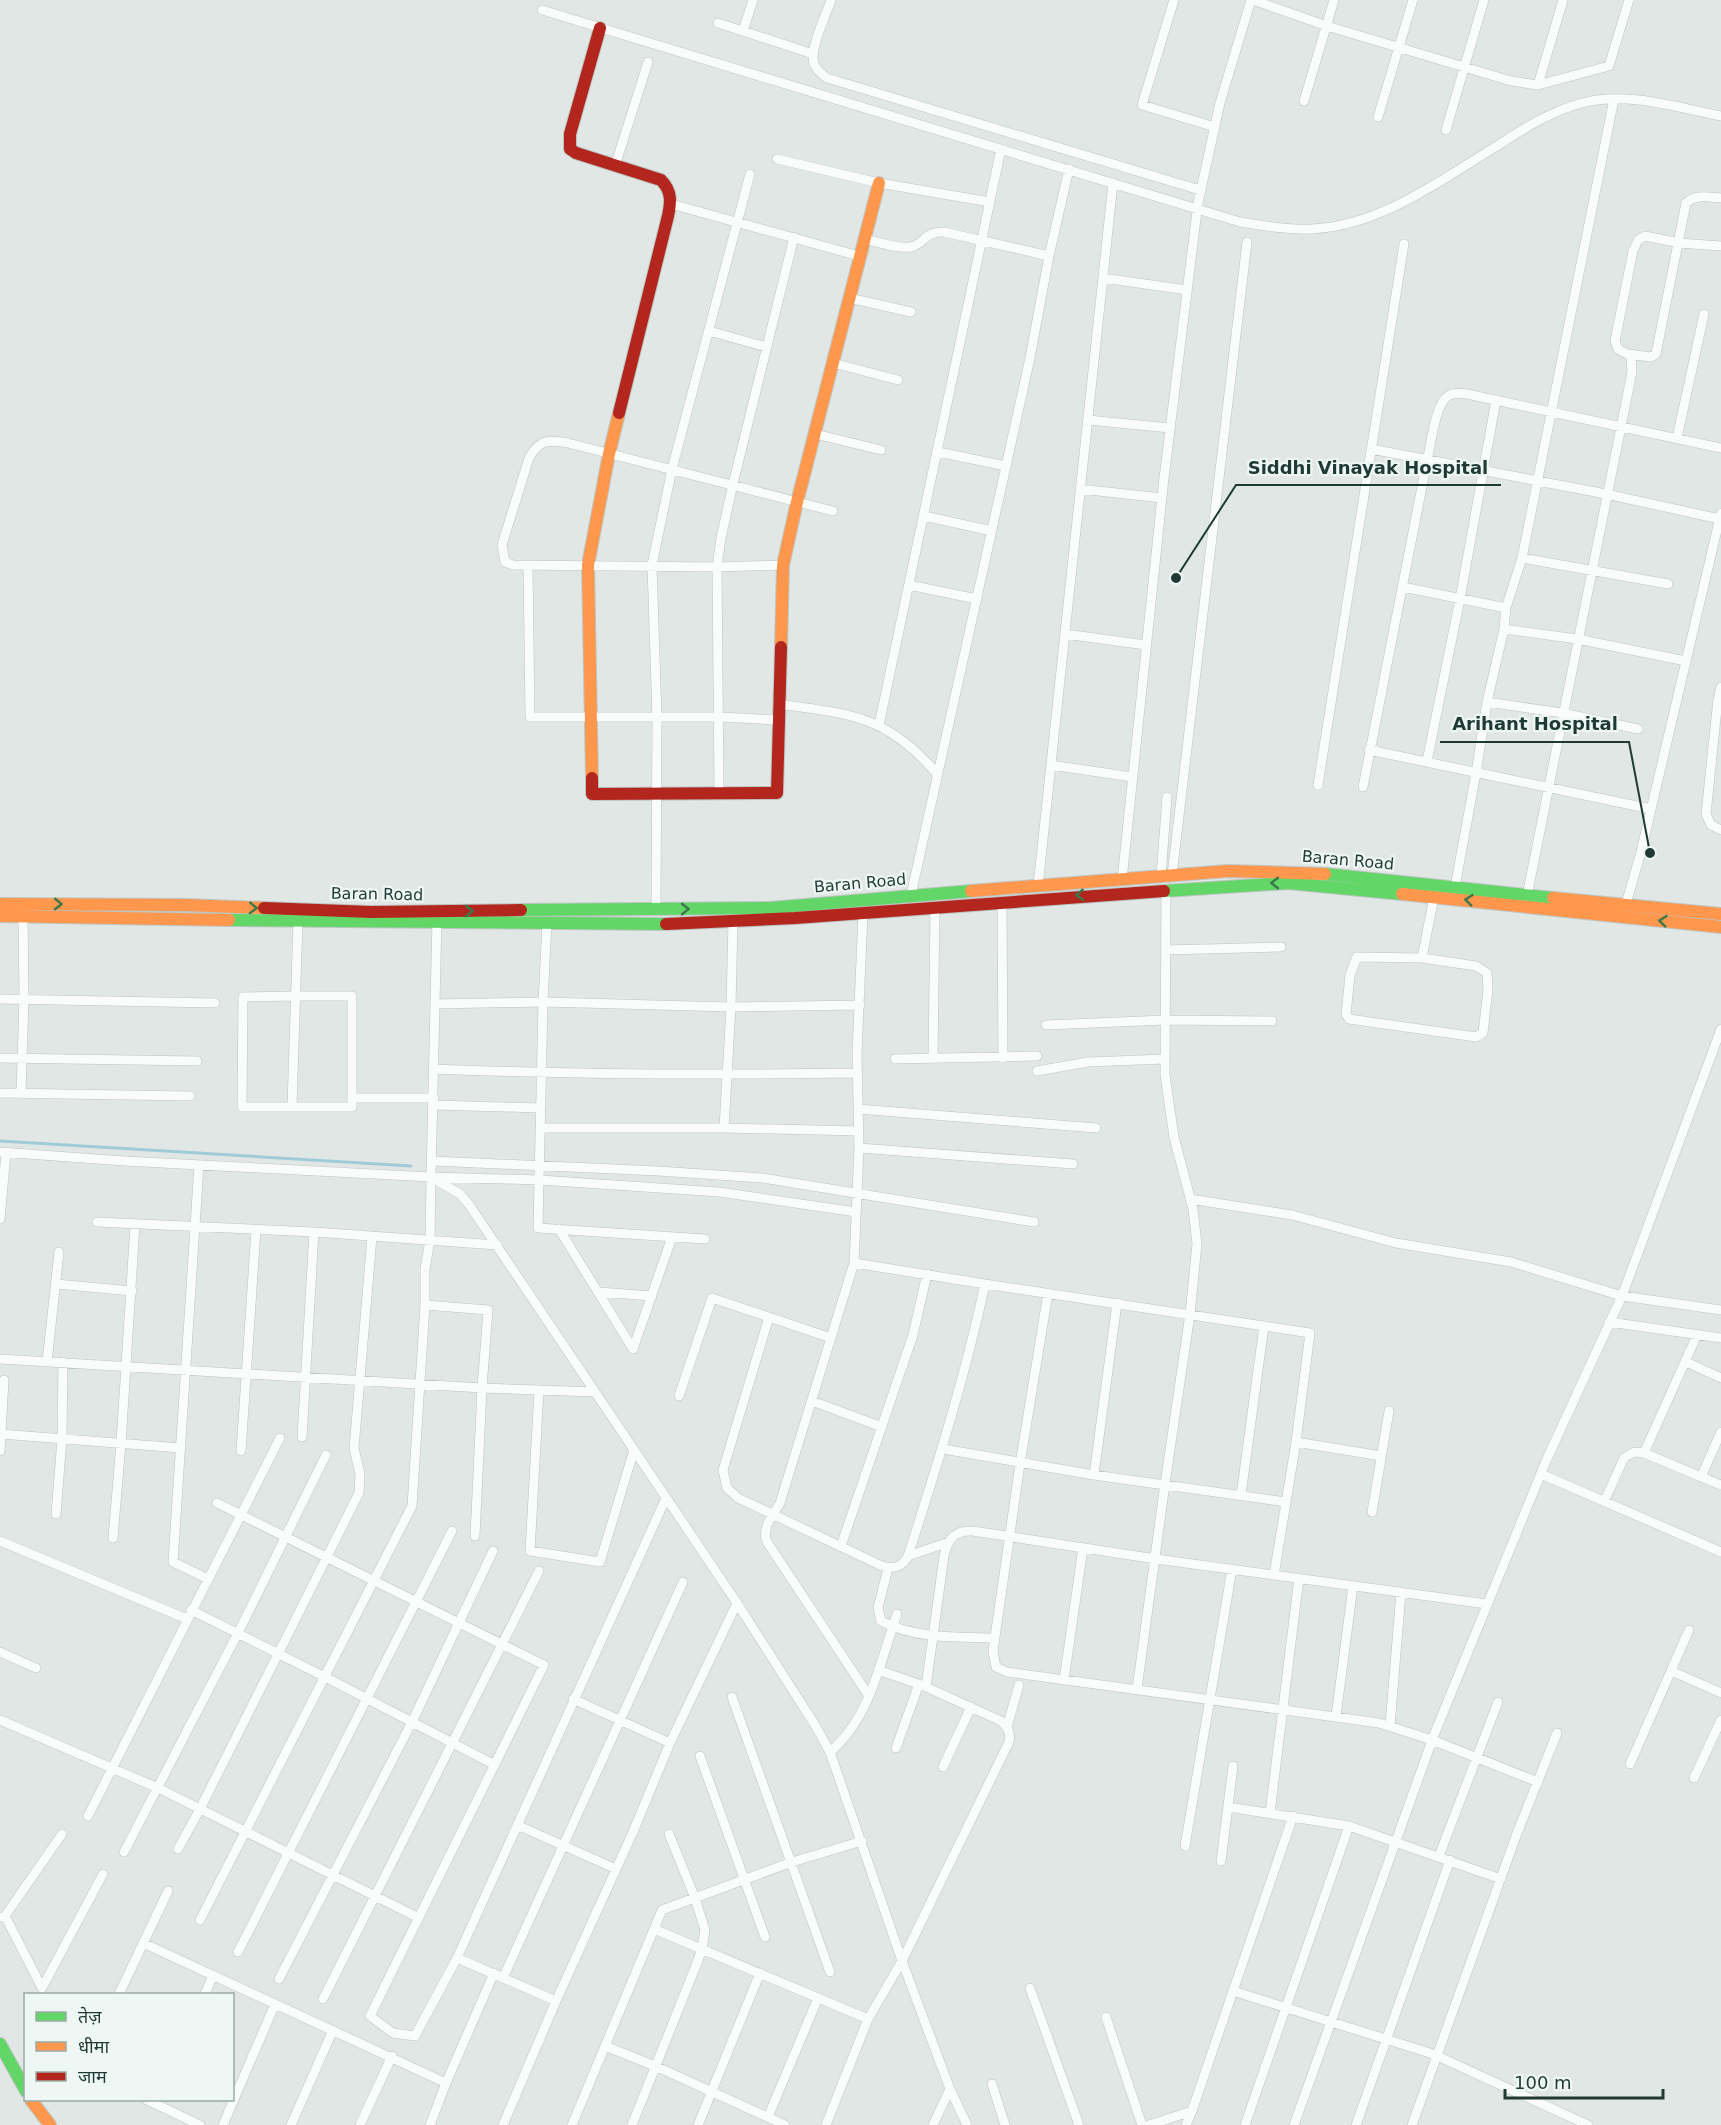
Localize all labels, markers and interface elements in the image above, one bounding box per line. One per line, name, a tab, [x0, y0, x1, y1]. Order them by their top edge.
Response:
callout: Siddhi Vinayak Hospital	[1236, 449, 1501, 485]
text: Siddhi Vinayak Hospital	[1248, 457, 1488, 478]
callout: Arihant Hospital	[1440, 706, 1629, 742]
text: Arihant Hospital	[1452, 713, 1618, 734]
street label: Baran Road	[1301, 847, 1395, 873]
street label: Baran Road	[813, 870, 907, 896]
one-way arrow	[1270, 877, 1279, 889]
street label: Baran Road	[331, 884, 423, 904]
one-way arrow	[1076, 889, 1085, 902]
one-way arrow	[1464, 895, 1473, 907]
one-way arrow	[54, 897, 63, 910]
one-way arrow	[249, 901, 258, 914]
one-way arrow	[681, 903, 690, 916]
one-way arrow	[465, 905, 474, 917]
one-way arrow	[1658, 915, 1667, 928]
legend	[24, 1993, 234, 2101]
text: तेज़	[78, 2006, 102, 2027]
text: धीमा	[78, 2036, 109, 2057]
scale bar	[1505, 2062, 1662, 2100]
text: जाम	[78, 2066, 108, 2087]
text: 100 m	[1514, 2072, 1572, 2093]

